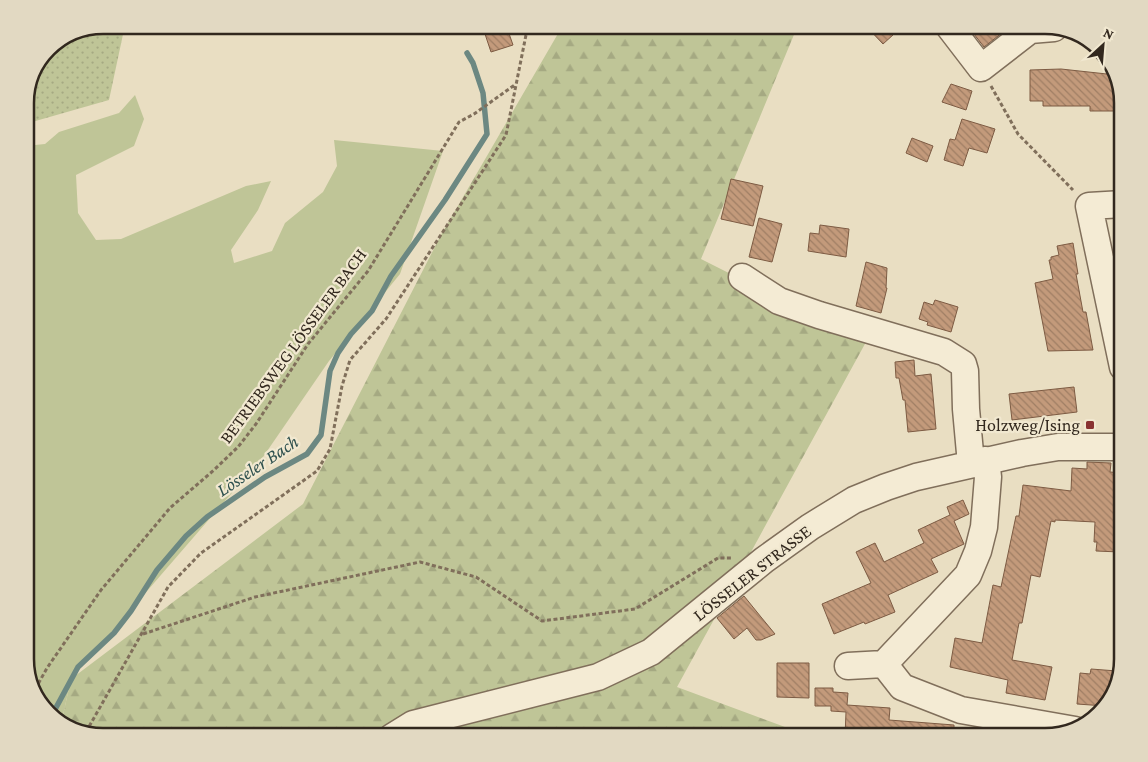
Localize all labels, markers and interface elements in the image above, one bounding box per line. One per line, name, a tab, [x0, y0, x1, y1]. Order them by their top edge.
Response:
north arrow	[1078, 20, 1128, 70]
text: N	[1101, 24, 1117, 43]
street label: BETRIEBSWEG LÖSSELER BACH	[216, 245, 370, 447]
place label: Holzweg/Ising	[975, 415, 1080, 435]
marker: Holzweg/Ising	[1084, 419, 1096, 431]
water label: Lösseler Bach	[213, 431, 302, 500]
street label: LÖSSELER STRASSE	[689, 521, 815, 625]

